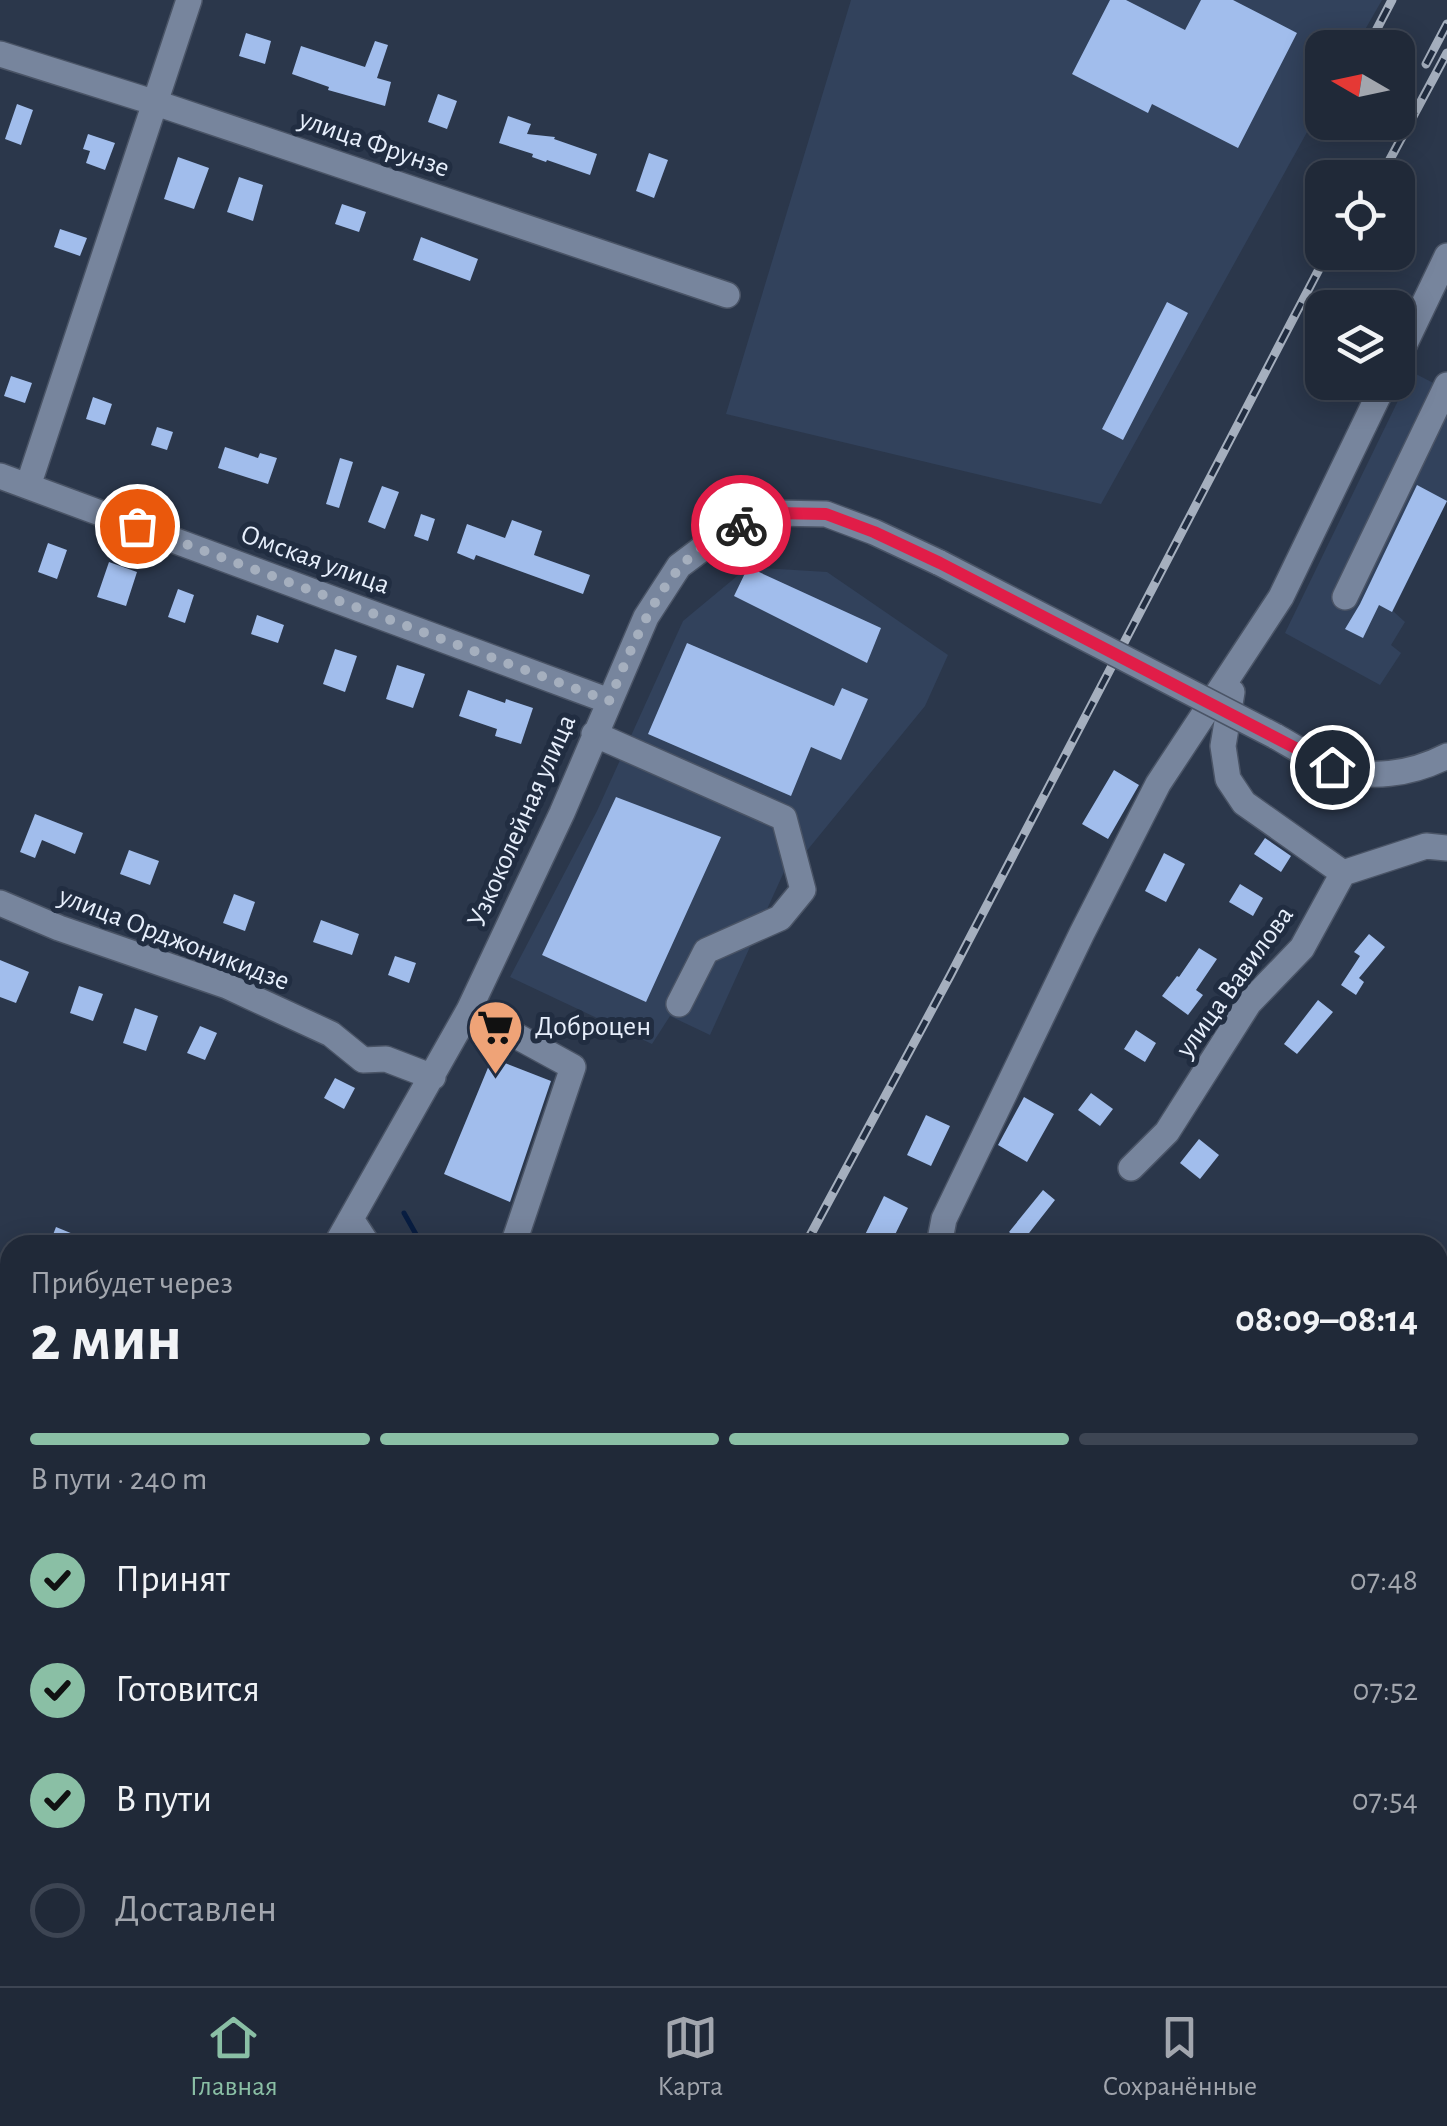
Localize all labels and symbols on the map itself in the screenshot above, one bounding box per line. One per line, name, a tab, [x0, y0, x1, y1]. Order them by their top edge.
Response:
north arrow	[1305, 30, 1415, 140]
street label: улица Фрунзе	[294, 105, 453, 183]
courier	[691, 475, 791, 575]
pin	[95, 484, 180, 569]
street label: Омская улица	[237, 520, 393, 600]
street label: Узкоколейная улица	[463, 710, 582, 932]
pin	[1290, 725, 1375, 810]
street label: улица Орджоникидзе	[54, 882, 293, 996]
street label: улица Вавилова	[1170, 901, 1299, 1064]
supermarket icon: Доброцен	[466, 997, 526, 1076]
place label: Доброцен	[535, 1013, 651, 1041]

